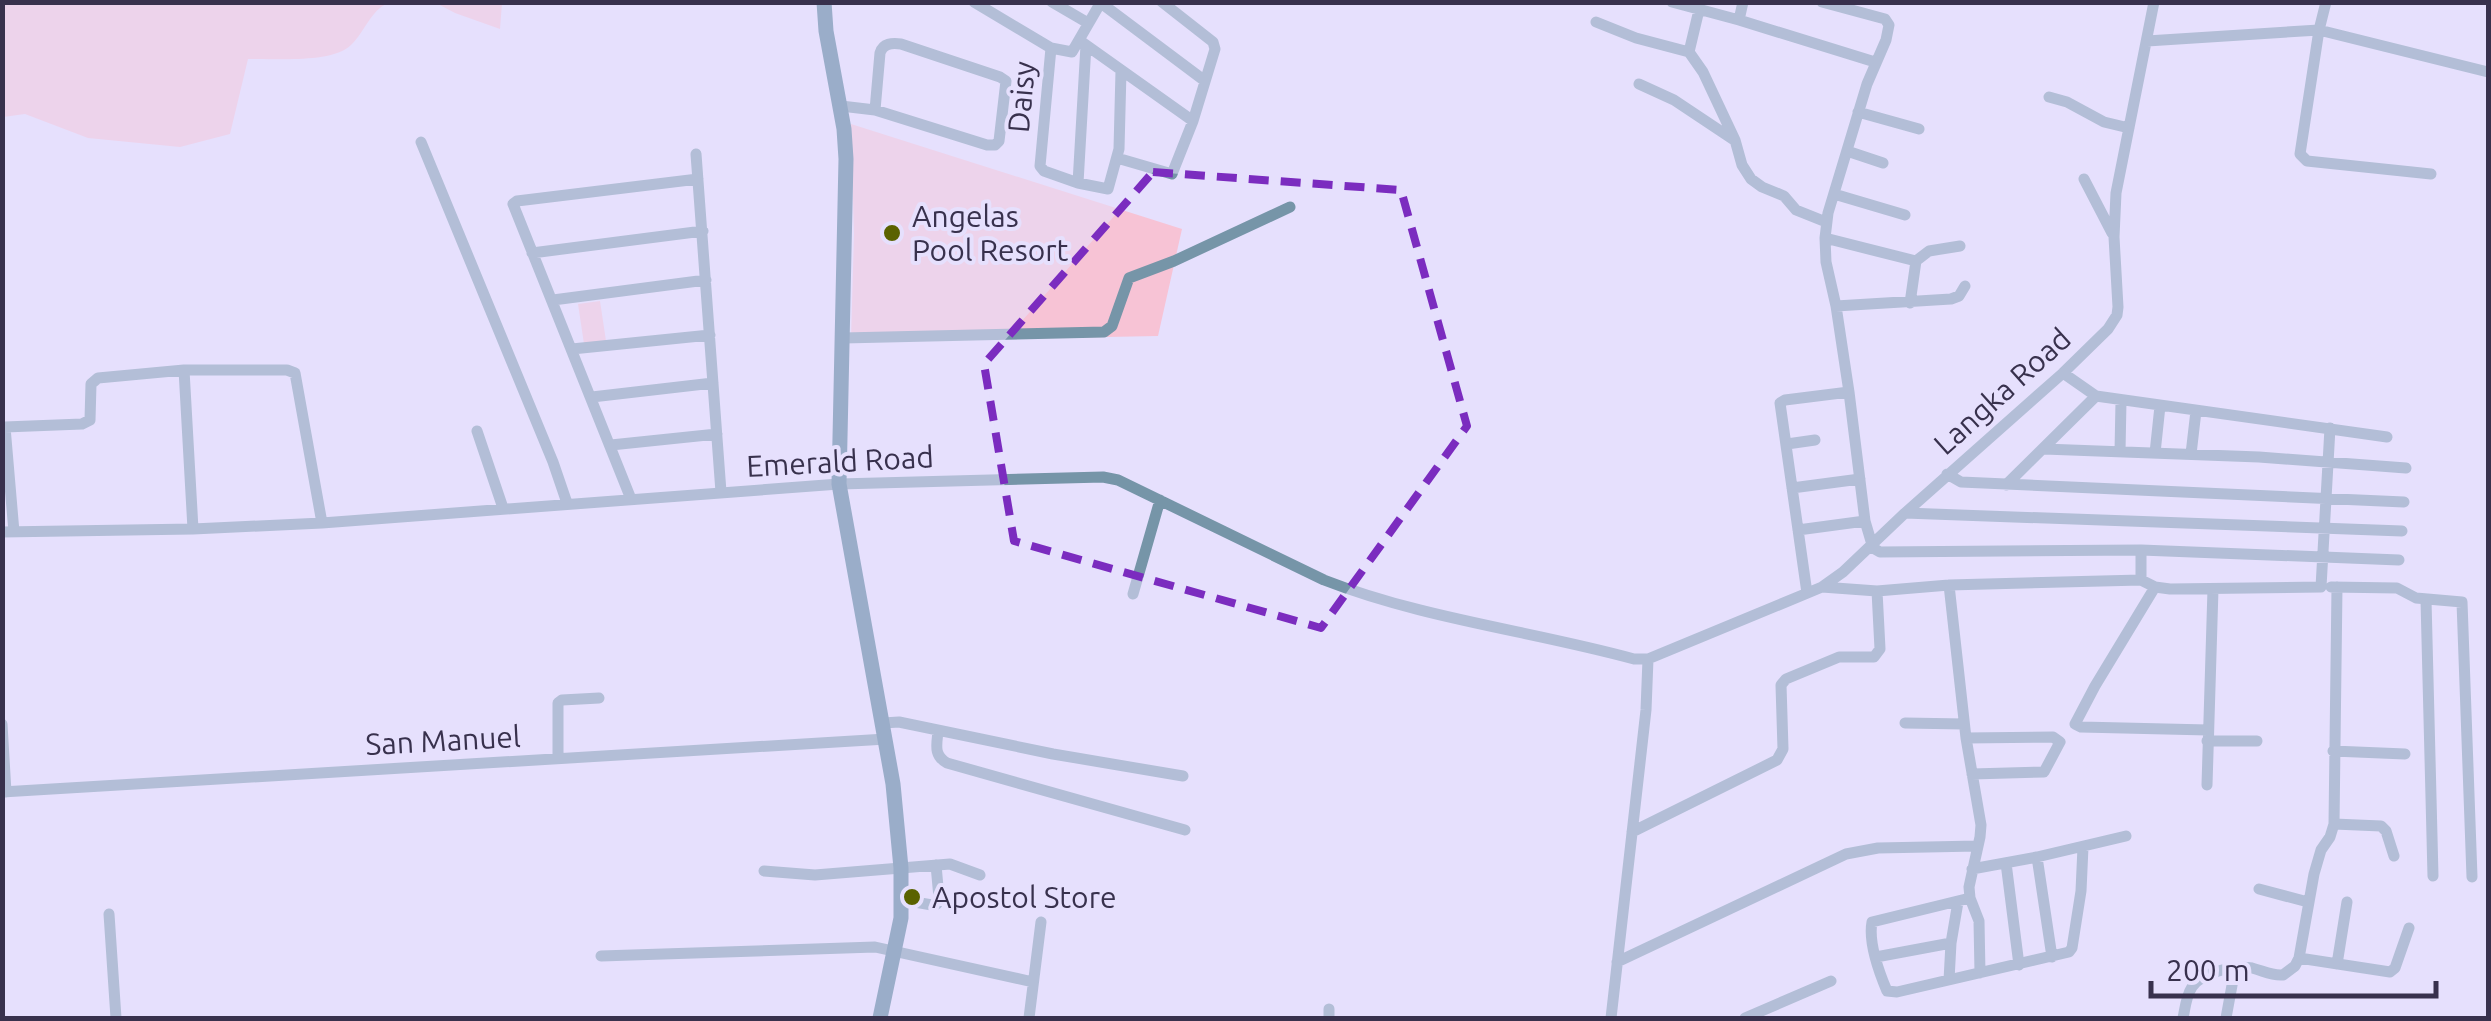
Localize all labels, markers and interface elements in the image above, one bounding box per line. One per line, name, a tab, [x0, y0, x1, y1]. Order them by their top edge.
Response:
street label: Daisy	[1001, 60, 1041, 134]
place label: Angelas Pool Resort	[912, 199, 1069, 267]
marker: Angelas Pool Resort	[881, 222, 903, 244]
street label: Langka Road	[1927, 321, 2077, 461]
street label: Emerald Road	[745, 439, 935, 483]
street label: San Manuel	[365, 719, 522, 761]
place label: Apostol Store	[932, 880, 1117, 914]
marker: Apostol Store	[901, 886, 923, 908]
scale bar	[2151, 936, 2436, 998]
text: 200 m	[2166, 953, 2250, 987]

